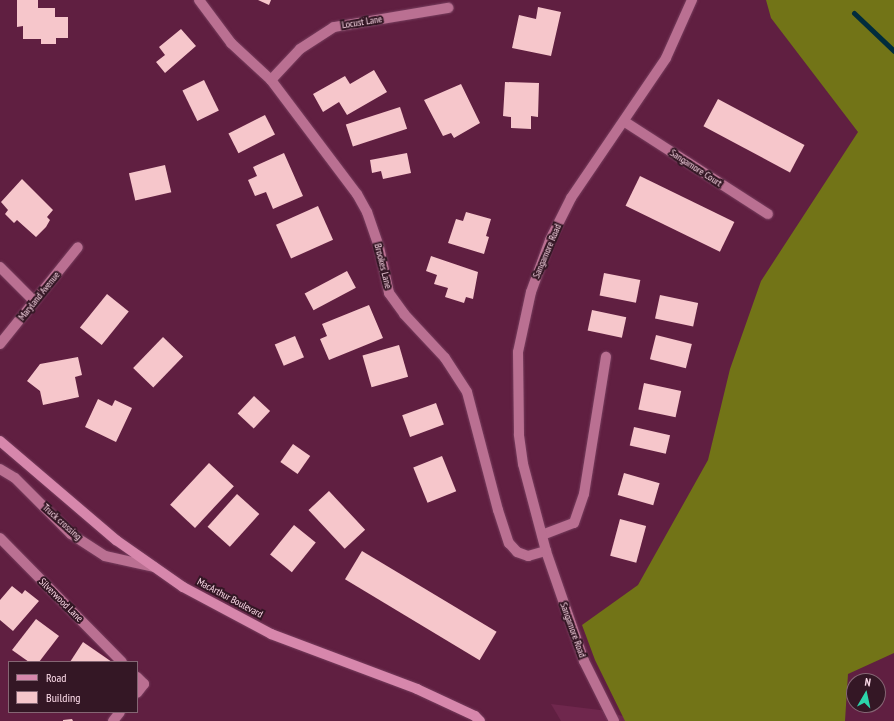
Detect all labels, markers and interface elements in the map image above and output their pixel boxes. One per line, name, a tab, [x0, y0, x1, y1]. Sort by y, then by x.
street label: Locust Lane	[341, 13, 383, 31]
street label: Sangamore Court	[668, 147, 724, 189]
street label: Sangamore Road	[530, 222, 564, 280]
street label: Brookes Lane	[372, 242, 394, 290]
street label: Maryland Avenue	[16, 269, 62, 323]
street label: Truck crossing	[40, 501, 84, 543]
street label: Silverwood Lane	[37, 576, 85, 624]
street label: MacArthur Boulevard	[195, 576, 265, 620]
street label: Sangamore Road	[557, 601, 589, 659]
legend	[8, 661, 138, 713]
text: Road	[46, 670, 66, 685]
north arrow	[846, 673, 886, 713]
text: N	[864, 675, 872, 690]
text: Building	[46, 690, 81, 705]

